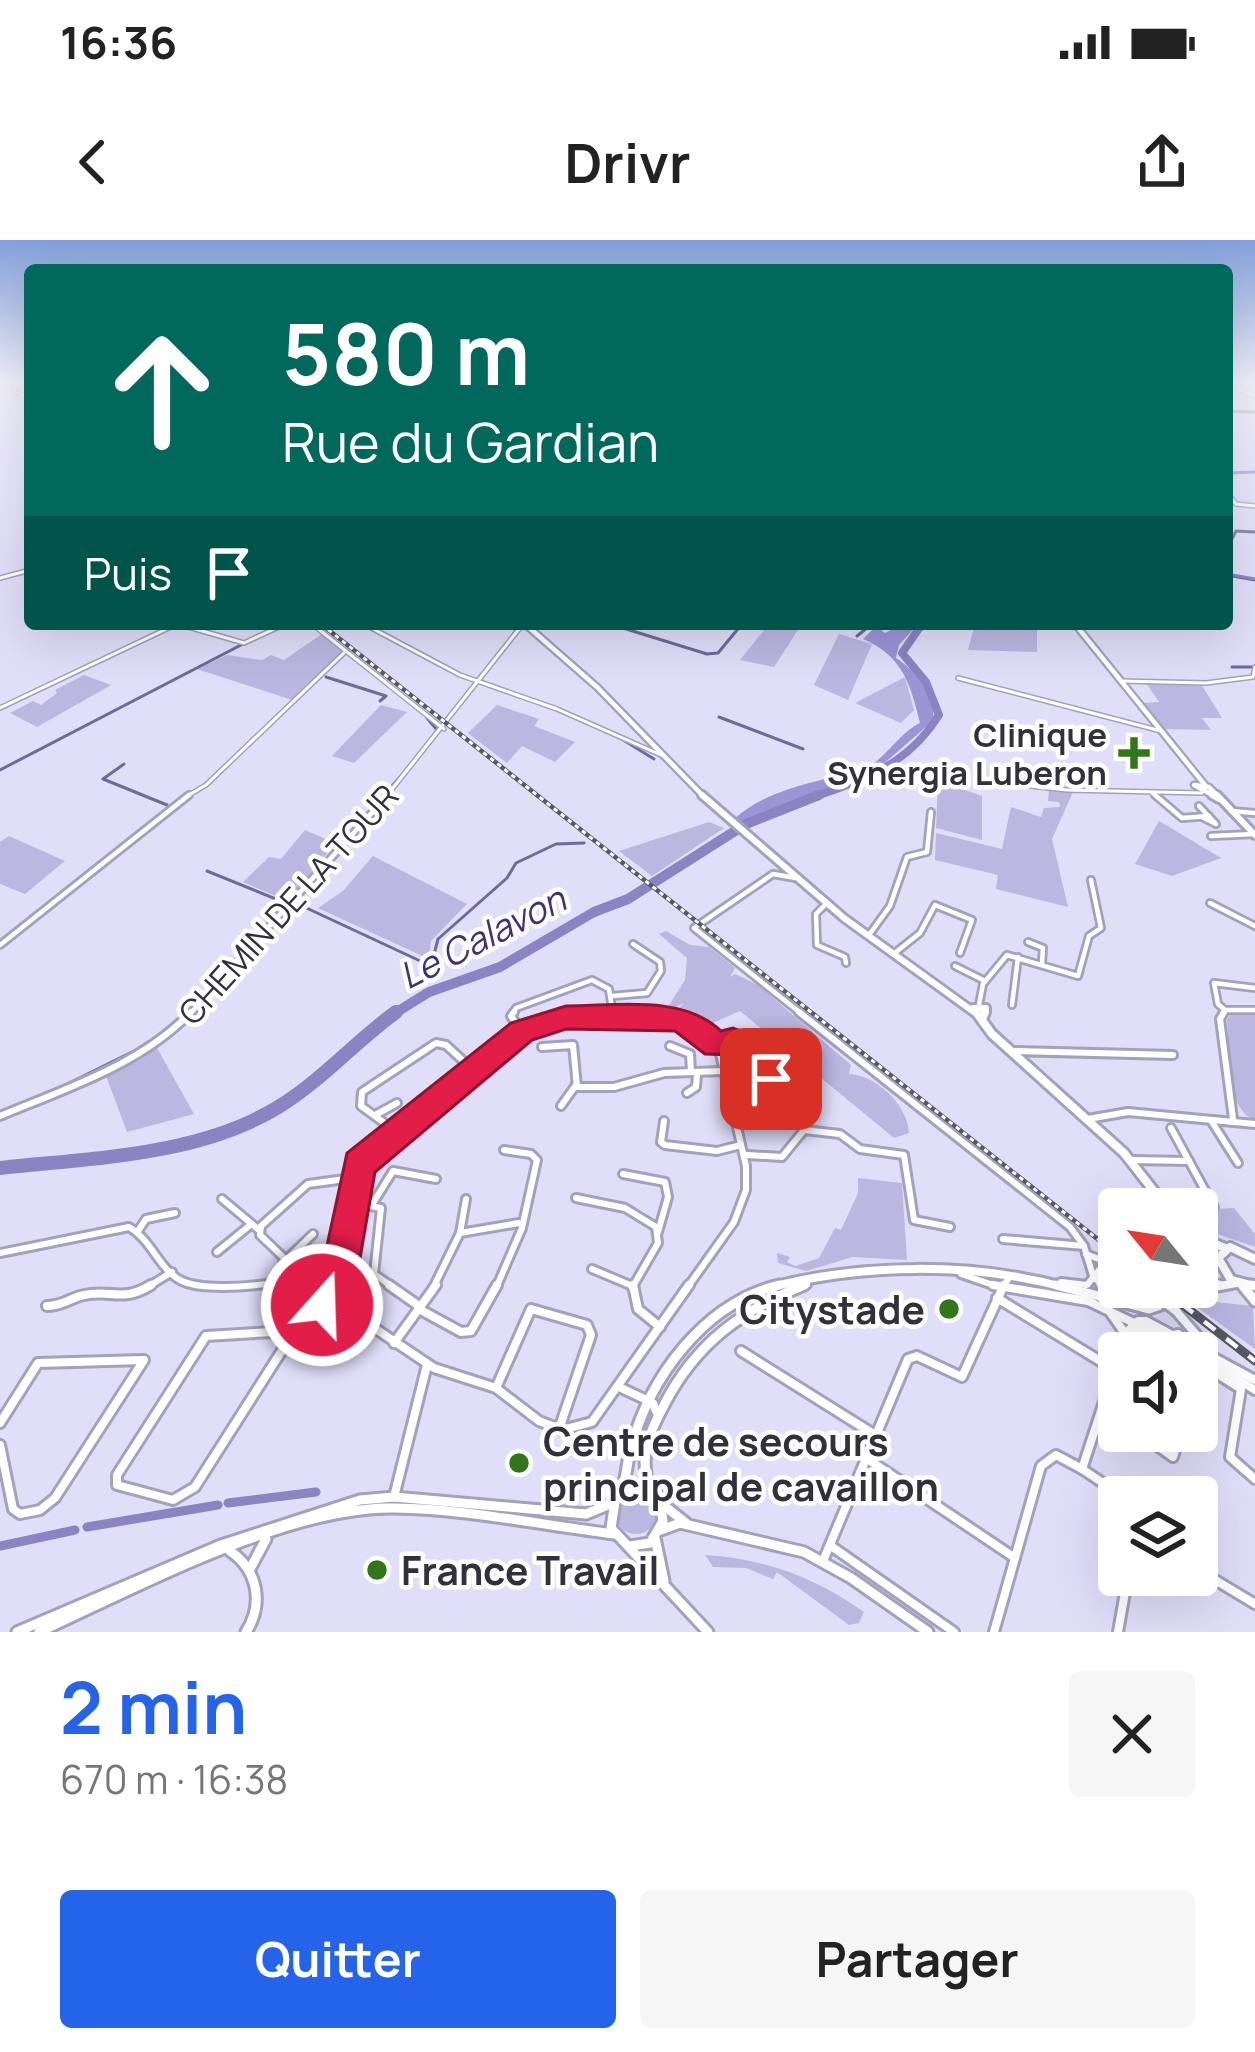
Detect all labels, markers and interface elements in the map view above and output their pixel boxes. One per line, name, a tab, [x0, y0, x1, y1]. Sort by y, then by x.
text: 16:36	[60, 11, 177, 73]
text: Drivr	[565, 125, 690, 199]
icon: back	[60, 129, 126, 195]
icon: share	[1129, 129, 1195, 195]
text: 580 m	[282, 295, 530, 410]
icon: ahead	[84, 312, 240, 468]
text: Rue du Gardian	[282, 404, 659, 478]
icon: arrive	[196, 540, 262, 606]
text: Puis	[84, 542, 172, 604]
place label: Clinique Synergia Luberon	[827, 712, 1107, 795]
marker: Clinique Synergia Luberon	[1118, 737, 1150, 769]
street label: CHEMIN DE LA TOUR	[168, 774, 408, 1034]
water label: Le Calavon	[391, 874, 575, 1000]
pin	[720, 1028, 822, 1130]
icon: arrive	[738, 1046, 804, 1112]
north arrow	[1098, 1188, 1218, 1308]
map controls	[1098, 1188, 1218, 1596]
position arrow	[259, 1242, 385, 1368]
place label: Citystade	[739, 1282, 925, 1336]
marker: Citystade	[936, 1296, 962, 1322]
button: sound	[1098, 1332, 1218, 1452]
place label: Centre de secours principal de cavaillon	[543, 1414, 939, 1513]
marker: Centre de secours principal de cavaillon	[506, 1450, 532, 1476]
button: layers	[1098, 1476, 1218, 1596]
place label: France Travail	[401, 1543, 659, 1597]
marker: France Travail	[364, 1557, 390, 1583]
text: 2 min	[60, 1657, 247, 1756]
button: close	[1069, 1671, 1195, 1797]
text: 670 m · 16:38	[60, 1752, 288, 1806]
button: Quitter	[60, 1890, 616, 2028]
button: Partager	[640, 1890, 1195, 2028]

